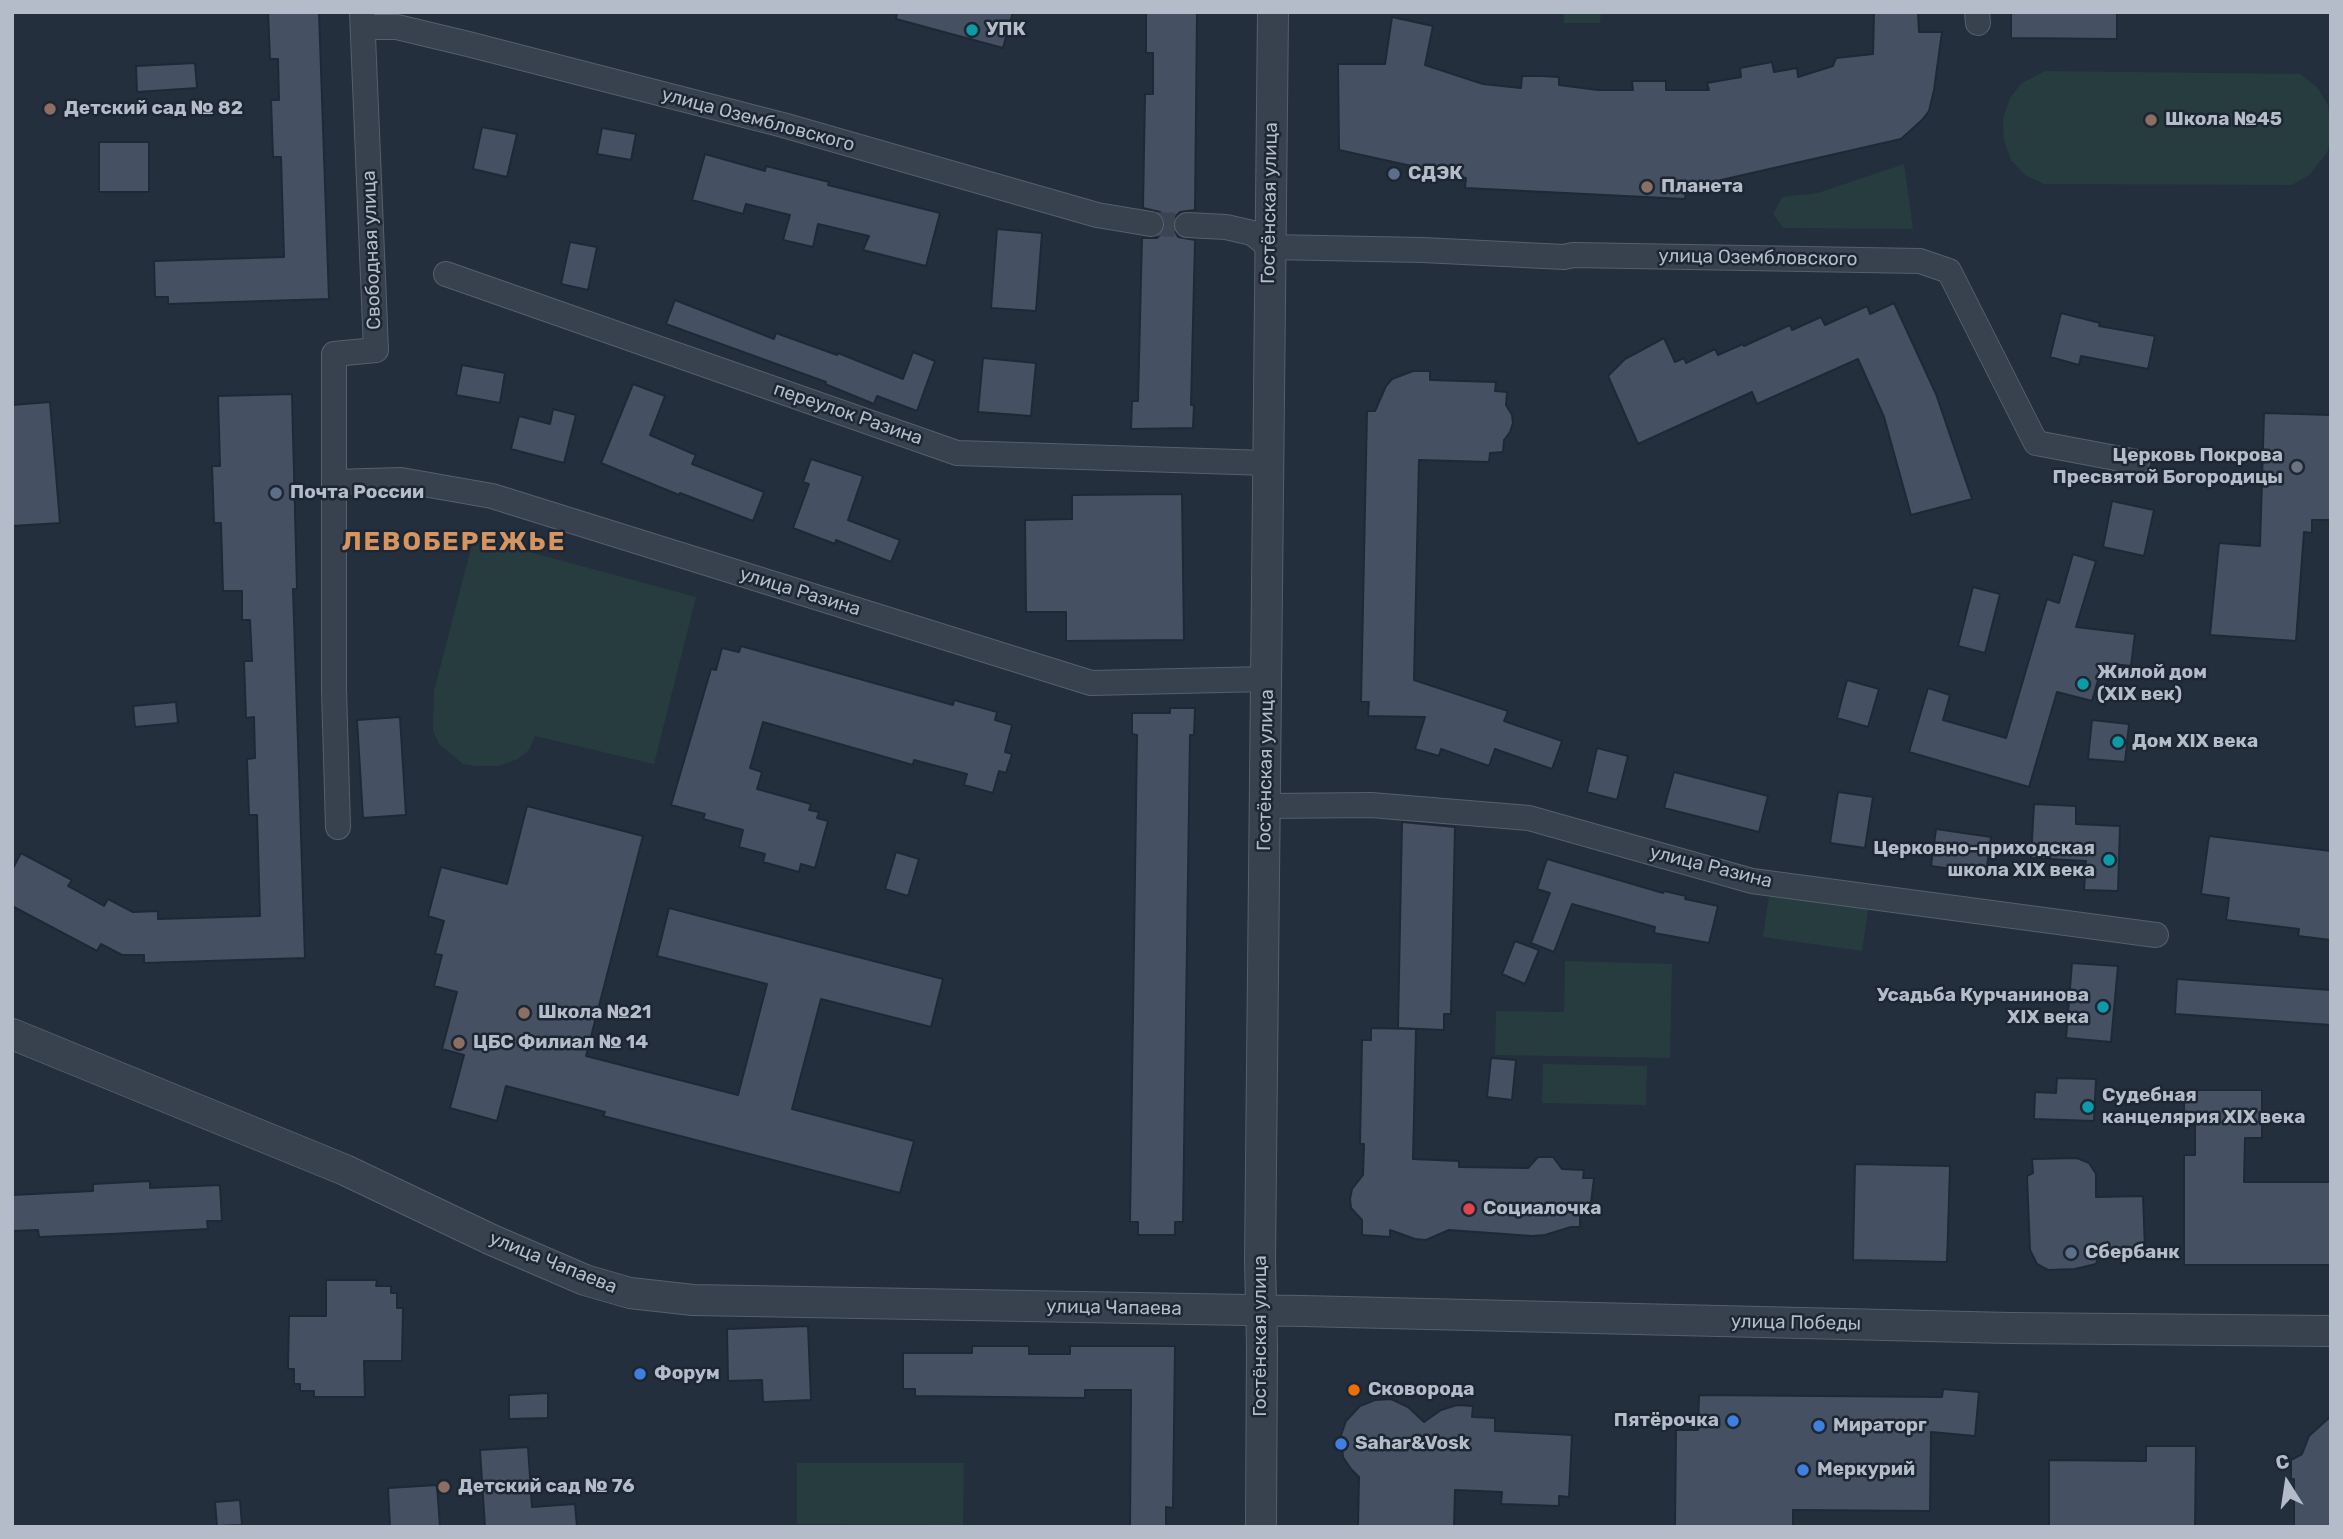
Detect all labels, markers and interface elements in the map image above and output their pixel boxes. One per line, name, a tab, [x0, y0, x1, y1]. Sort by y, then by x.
place label: УПК	[986, 19, 1026, 41]
marker: УПК	[964, 22, 980, 38]
street label: улица Озембловского	[659, 83, 857, 157]
place label: Детский сад № 82	[64, 98, 243, 120]
marker: Детский сад № 82	[42, 101, 58, 117]
place label: Школа №45	[2165, 109, 2282, 131]
marker: Школа №45	[2143, 112, 2159, 128]
street label: Гостёнская улица	[1257, 122, 1283, 284]
place label: СДЭК	[1408, 163, 1463, 185]
marker: СДЭК	[1386, 166, 1402, 182]
street label: Свободная улица	[358, 170, 386, 330]
place label: Планета	[1661, 176, 1743, 198]
marker: Планета	[1639, 179, 1655, 195]
street label: улица Озембловского	[1658, 245, 1858, 271]
street label: переулок Разина	[770, 378, 926, 450]
place label: Церковь Покрова Пресвятой Богородицы	[2053, 445, 2283, 489]
marker: Церковь Покрова Пресвятой Богородицы	[2289, 459, 2305, 475]
place label: Почта России	[290, 482, 424, 504]
marker: Почта России	[268, 485, 284, 501]
district label: ЛЕВОБЕРЕЖЬЕ	[343, 526, 565, 558]
street label: улица Разина	[737, 563, 863, 621]
place label: Жилой дом (XIX век)	[2097, 662, 2207, 706]
marker: Жилой дом (XIX век)	[2075, 676, 2091, 692]
street label: Гостёнская улица	[1253, 689, 1279, 851]
place label: Дом XIX века	[2132, 731, 2258, 753]
marker: Дом XIX века	[2110, 734, 2126, 750]
place label: Церковно-приходская школа XIX века	[1873, 838, 2095, 882]
street label: улица Разина	[1647, 841, 1775, 893]
marker: Церковно-приходская школа XIX века	[2101, 852, 2117, 868]
place label: Усадьба Курчанинова XIX века	[1877, 985, 2089, 1029]
marker: Усадьба Курчанинова XIX века	[2095, 999, 2111, 1015]
place label: Школа №21	[538, 1002, 651, 1024]
marker: Школа №21	[516, 1005, 532, 1021]
place label: ЦБС Филиал № 14	[473, 1032, 648, 1054]
marker: ЦБС Филиал № 14	[451, 1035, 467, 1051]
place label: Судебная канцелярия XIX века	[2102, 1085, 2305, 1129]
marker: Судебная канцелярия XIX века	[2080, 1099, 2096, 1115]
place label: Социалочка	[1483, 1198, 1601, 1220]
marker: Социалочка	[1461, 1201, 1477, 1217]
street label: улица Чапаева	[486, 1227, 620, 1299]
place label: Сбербанк	[2085, 1242, 2180, 1264]
marker: Сбербанк	[2063, 1245, 2079, 1261]
street label: Гостёнская улица	[1250, 1255, 1272, 1417]
street label: улица Чапаева	[1046, 1295, 1182, 1321]
street label: улица Победы	[1731, 1310, 1861, 1336]
place label: Форум	[654, 1363, 720, 1385]
marker: Форум	[632, 1366, 648, 1382]
place label: Сковорода	[1368, 1379, 1474, 1401]
marker: Сковорода	[1346, 1382, 1362, 1398]
place label: Пятёрочка	[1614, 1410, 1719, 1432]
marker: Пятёрочка	[1725, 1413, 1741, 1429]
place label: Мираторг	[1833, 1415, 1927, 1437]
marker: Мираторг	[1811, 1418, 1827, 1434]
place label: Sahar&Vosk	[1355, 1433, 1470, 1455]
marker: Sahar&Vosk	[1333, 1436, 1349, 1452]
north arrow	[2252, 1448, 2322, 1518]
text: С	[2274, 1449, 2291, 1475]
place label: Меркурий	[1817, 1459, 1915, 1481]
marker: Меркурий	[1795, 1462, 1811, 1478]
place label: Детский сад № 76	[458, 1476, 635, 1498]
marker: Детский сад № 76	[436, 1479, 452, 1495]

